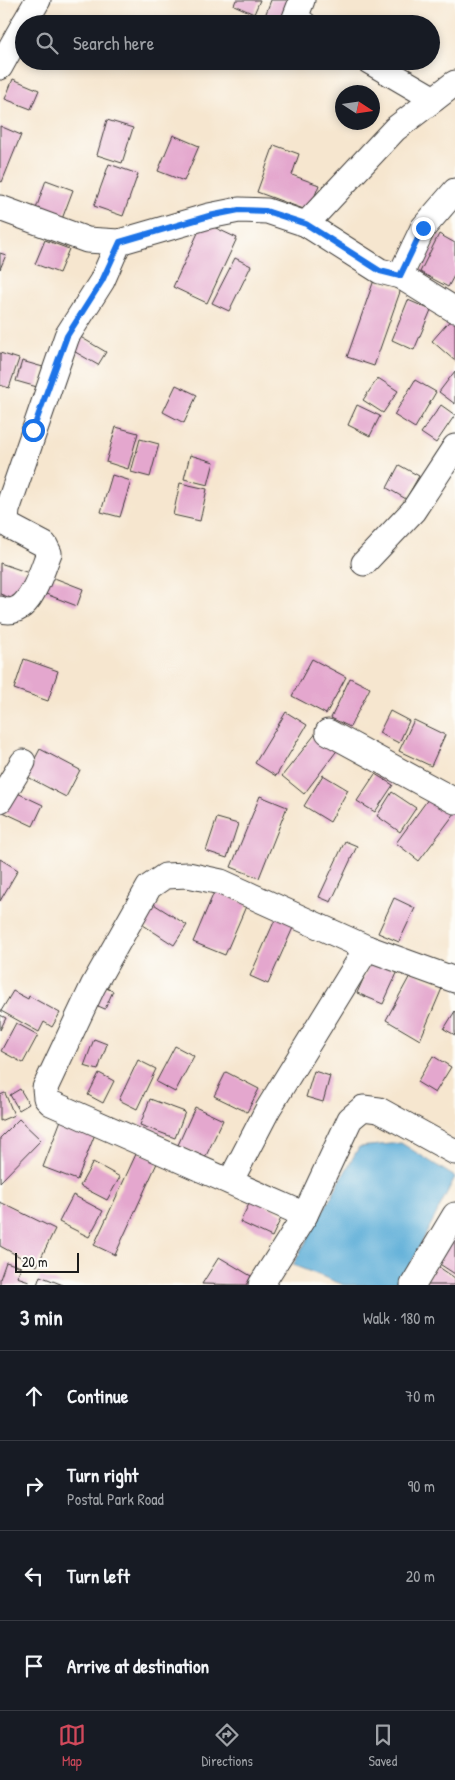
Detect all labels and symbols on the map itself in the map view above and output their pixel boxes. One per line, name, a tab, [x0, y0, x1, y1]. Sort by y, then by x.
north arrow	[335, 85, 380, 130]
route end	[412, 217, 435, 240]
route start	[22, 419, 45, 442]
scale bar	[15, 1250, 79, 1273]

